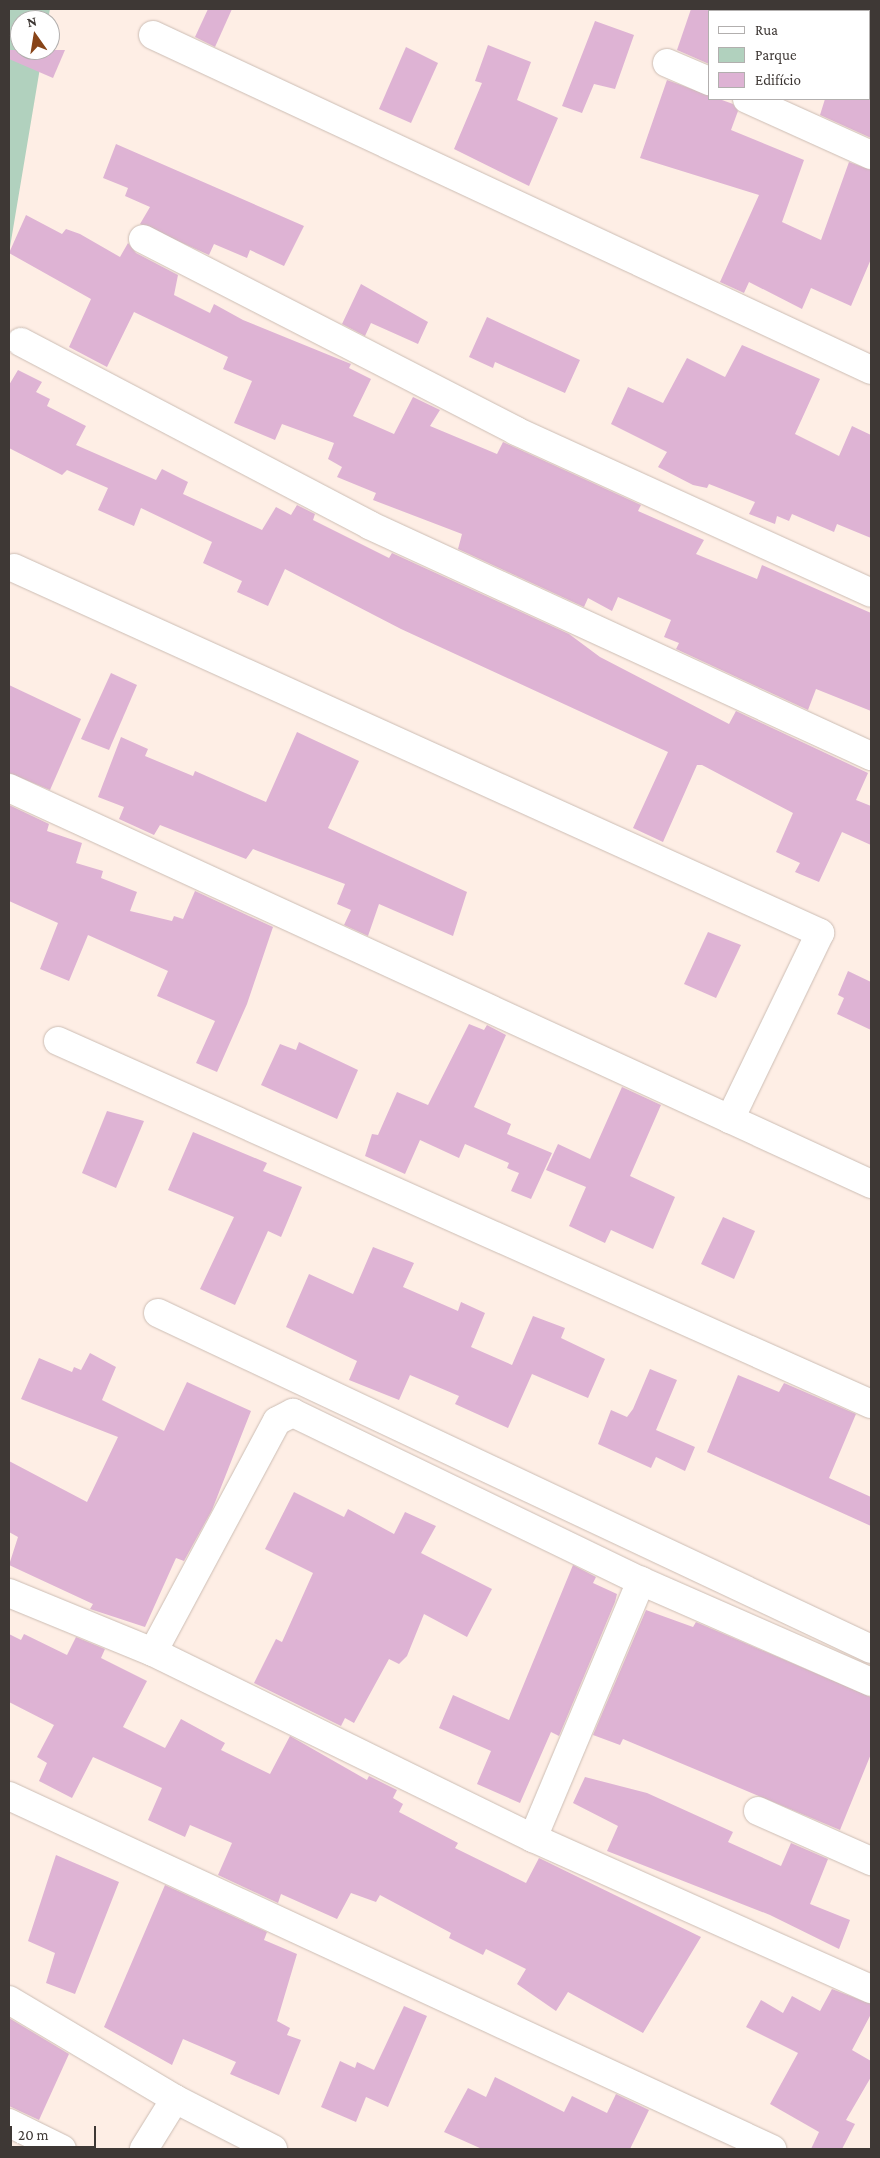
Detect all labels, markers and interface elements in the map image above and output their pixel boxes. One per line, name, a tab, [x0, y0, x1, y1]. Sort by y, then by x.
north arrow	[10, 10, 60, 60]
legend	[708, 10, 870, 100]
text: N	[25, 12, 38, 30]
text: Rua	[755, 22, 778, 38]
text: Parque	[755, 47, 796, 63]
text: Edifício	[755, 72, 801, 88]
scale bar	[12, 2116, 99, 2148]
text: 20 m	[18, 2127, 49, 2143]

